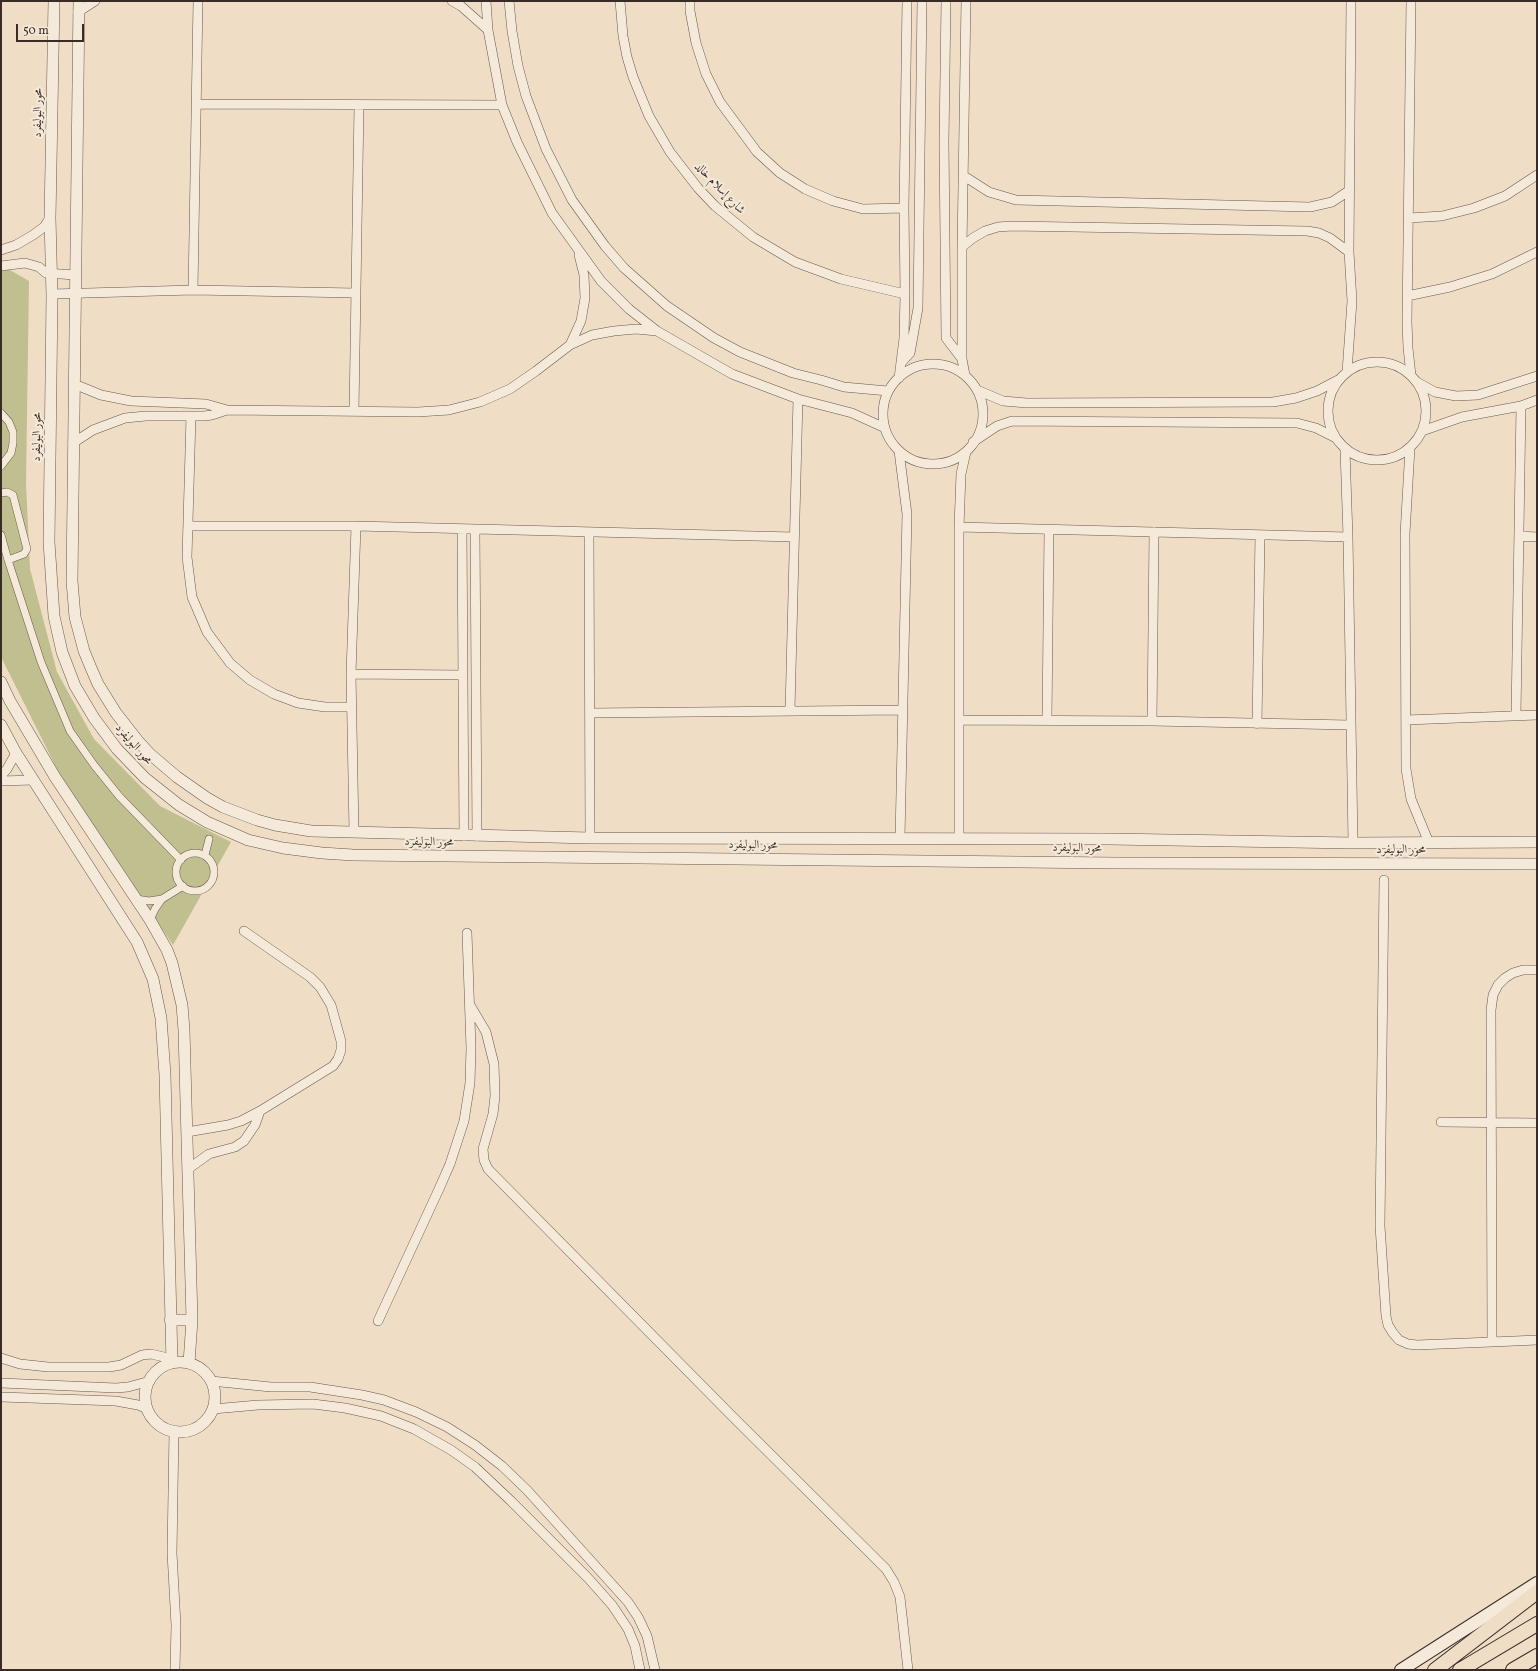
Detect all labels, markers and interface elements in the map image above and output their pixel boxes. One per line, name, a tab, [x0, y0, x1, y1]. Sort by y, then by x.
scale bar	[18, 16, 86, 42]
text: 50 m	[23, 23, 49, 39]
street label: محور البوليفرد	[31, 88, 47, 138]
street label: شارع إسلام خالد	[691, 160, 747, 218]
street label: محور البوليفرد	[30, 412, 46, 462]
street label: محور البوليفرد	[111, 722, 155, 768]
street label: محور البوليفرد	[404, 835, 454, 851]
street label: محور البوليفرد	[728, 838, 778, 854]
street label: محور البوليفرد	[1052, 841, 1102, 857]
street label: محور البوليفرد	[1376, 844, 1426, 858]

